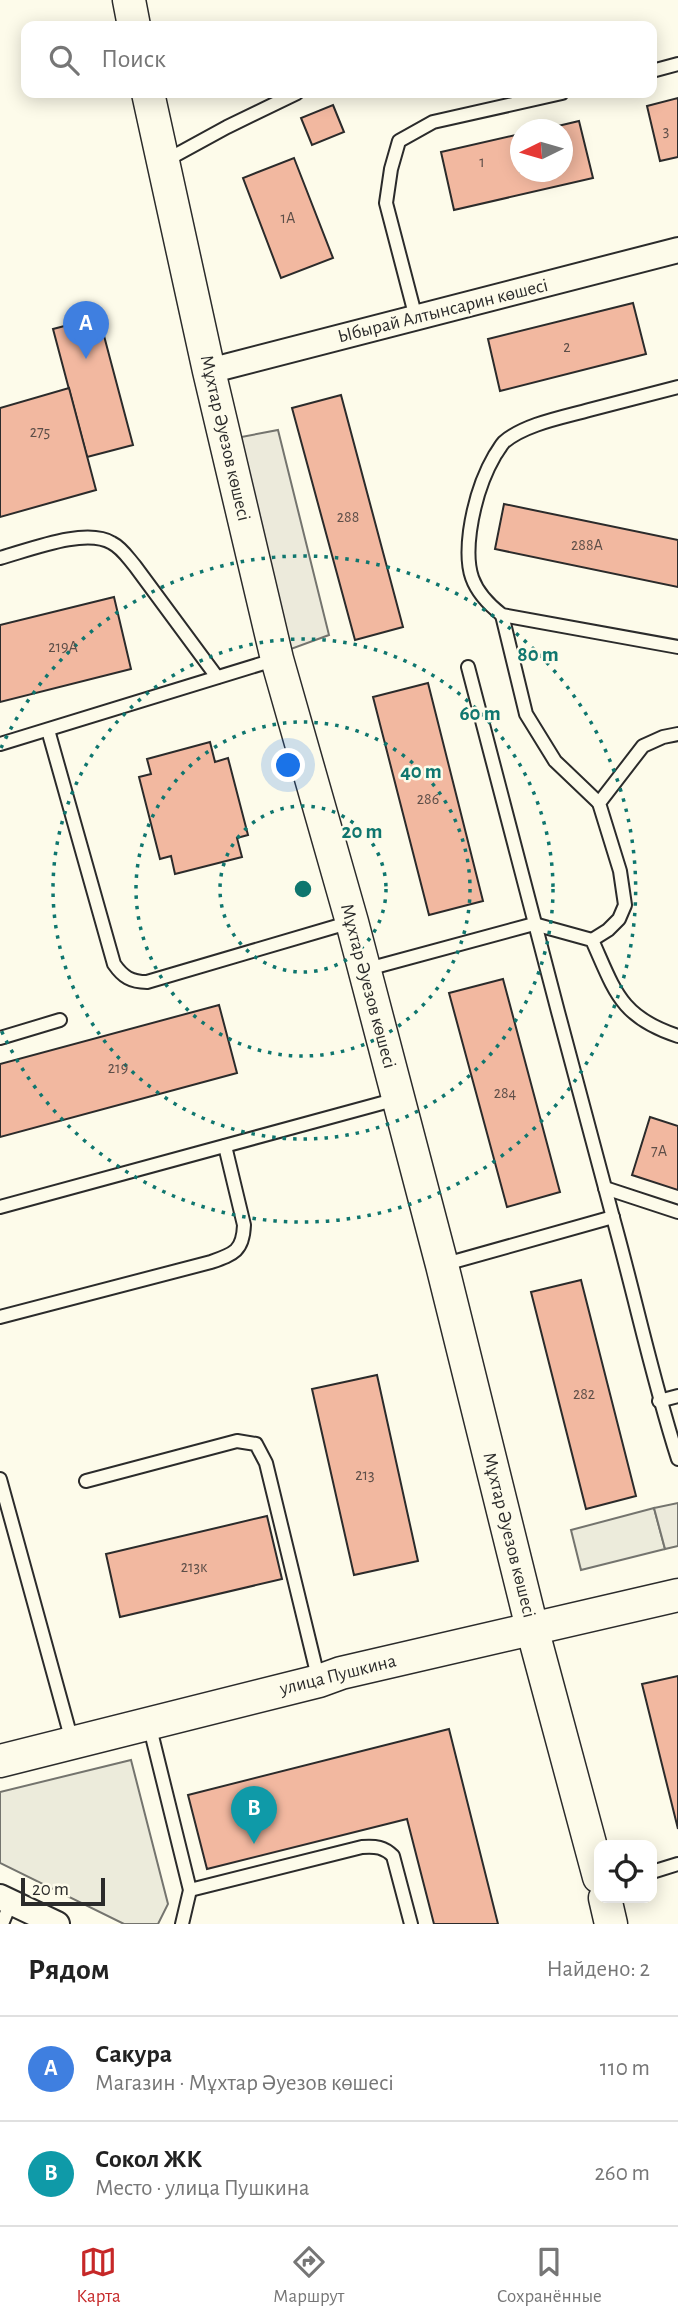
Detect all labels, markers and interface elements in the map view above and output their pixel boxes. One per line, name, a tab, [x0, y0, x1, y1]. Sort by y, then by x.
search box	[21, 21, 657, 98]
icon: search	[45, 41, 83, 79]
text: Поиск	[101, 46, 166, 72]
north arrow	[510, 119, 573, 182]
house number: 3	[663, 123, 669, 139]
house number: 1	[479, 154, 485, 170]
house number: 1А	[281, 210, 296, 226]
street label: Ыбырай Алтынсарин көшесі	[336, 276, 550, 346]
pin: A	[63, 301, 109, 359]
house number: 2	[563, 339, 571, 355]
street label: Мұхтар Әуезов көшесі	[197, 353, 253, 523]
house number: 275	[30, 424, 50, 440]
house number: 288	[337, 509, 359, 525]
house number: 288А	[571, 537, 604, 553]
house number: 219А	[48, 639, 78, 655]
text: 80 m	[517, 644, 559, 665]
text: 60 m	[459, 703, 501, 724]
your location	[271, 748, 305, 782]
text: 40 m	[400, 761, 442, 782]
house number: 286	[417, 791, 439, 807]
text: 20 m	[342, 821, 382, 842]
centre of rings	[291, 877, 315, 901]
street label: Мұхтар Әуезов көшесі	[337, 902, 399, 1070]
house number: 219	[108, 1060, 128, 1076]
house number: 284	[494, 1085, 517, 1101]
house number: 7А	[651, 1143, 668, 1159]
house number: 282	[573, 1386, 595, 1402]
street label: Мұхтар Әуезов көшесі	[479, 1450, 539, 1620]
house number: 213	[355, 1467, 375, 1483]
house number: 213к	[181, 1559, 208, 1575]
street label: улица Пушкина	[277, 1651, 398, 1699]
pin: B	[231, 1786, 277, 1844]
map controls	[594, 1840, 657, 1903]
button: locate	[594, 1840, 657, 1903]
scale bar	[21, 1875, 105, 1907]
text: 20 m	[32, 1880, 69, 1899]
text: Рядом	[28, 1955, 110, 1985]
text: Найдено: 2	[547, 1958, 650, 1981]
text: Сакура	[95, 2041, 172, 2067]
text: A	[44, 2057, 58, 2080]
text: 110 m	[600, 2057, 650, 2080]
text: Магазин · Мұхтар Әуезов көшесі	[95, 2072, 394, 2095]
text: Сокол ЖК	[95, 2146, 202, 2172]
text: B	[44, 2162, 58, 2185]
text: 260 m	[594, 2162, 650, 2185]
text: Место · улица Пушкина	[95, 2177, 310, 2200]
tab: Карта	[76, 2243, 121, 2308]
tab: Маршрут	[273, 2243, 344, 2308]
tab: Сохранённые	[497, 2243, 602, 2308]

